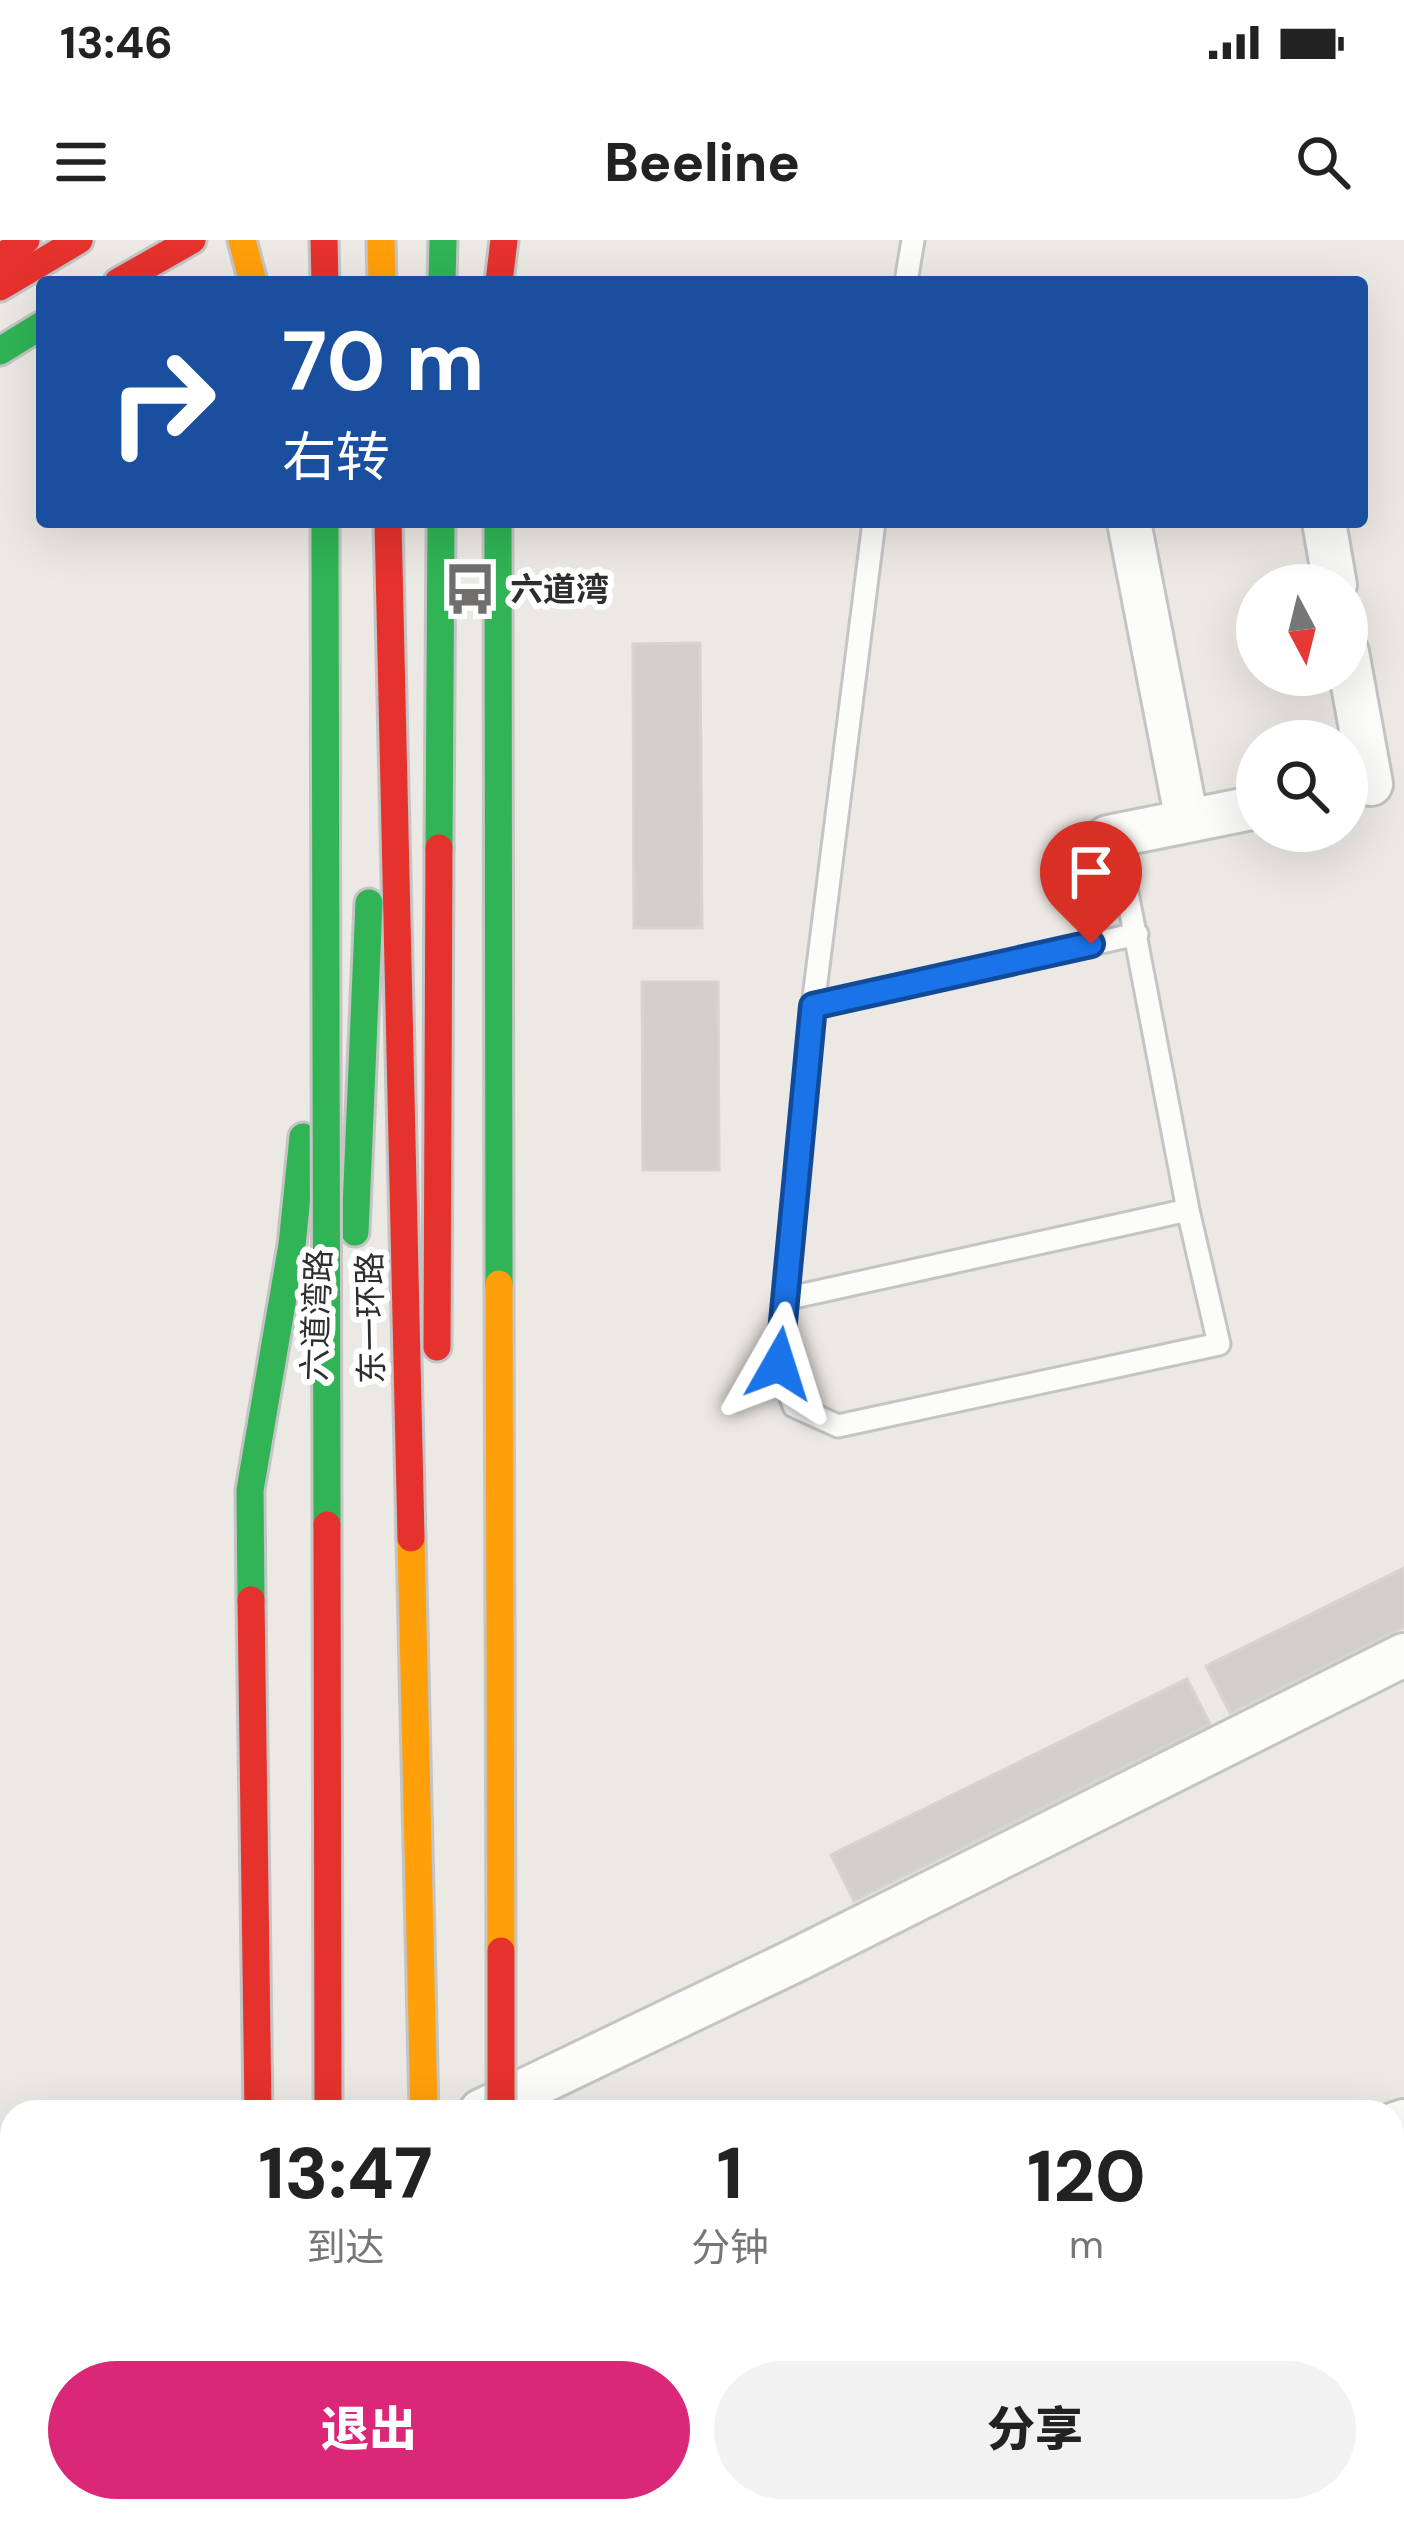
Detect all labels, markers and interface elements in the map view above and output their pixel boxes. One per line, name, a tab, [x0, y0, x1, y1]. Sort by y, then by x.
text: 13:46	[60, 13, 173, 72]
text: Beeline	[604, 127, 800, 198]
icon: menu	[48, 129, 114, 195]
icon: search	[1290, 129, 1356, 195]
text: 70 m	[282, 307, 485, 416]
icon: right	[84, 324, 240, 480]
text: 右转	[282, 422, 390, 493]
bus stop icon: 六道湾	[441, 560, 499, 618]
north arrow	[1236, 564, 1368, 696]
map controls	[1236, 564, 1368, 852]
place label: 六道湾	[510, 568, 609, 611]
button: search	[1236, 720, 1368, 852]
pin	[1040, 821, 1142, 944]
icon: arrive	[1058, 839, 1124, 905]
street label: 六道湾路	[293, 1248, 340, 1382]
street label: 东一环路	[348, 1252, 393, 1384]
position arrow	[716, 1301, 842, 1427]
text: 13:47	[258, 2127, 433, 2220]
text: 1	[717, 2127, 743, 2220]
text: 120	[1027, 2130, 1146, 2223]
text: m	[1069, 2219, 1104, 2270]
text: 到达	[306, 2222, 384, 2273]
text: 分钟	[691, 2222, 769, 2273]
button: 退出	[48, 2361, 690, 2499]
button: 分享	[714, 2361, 1356, 2499]

